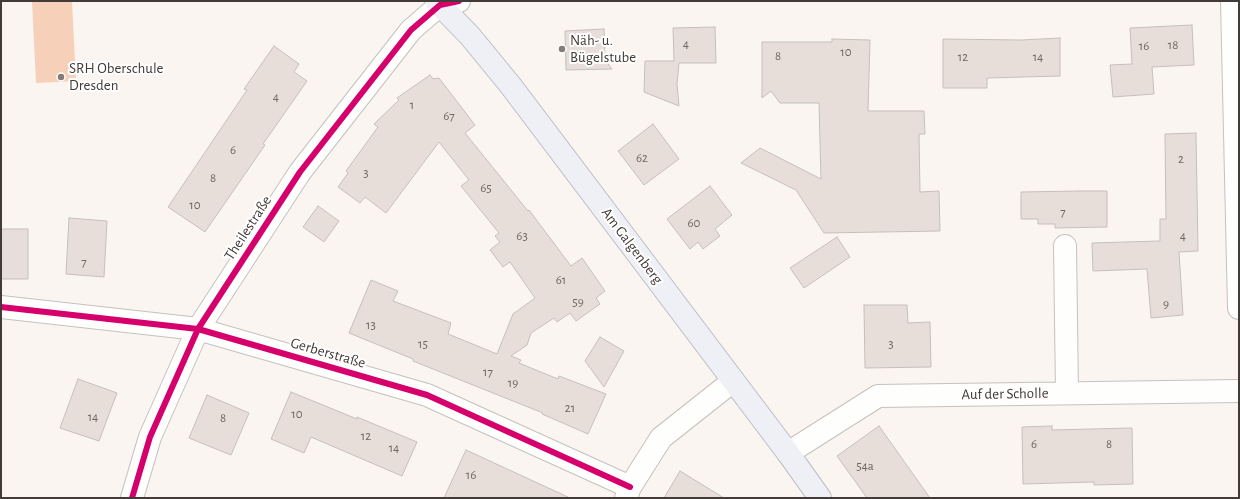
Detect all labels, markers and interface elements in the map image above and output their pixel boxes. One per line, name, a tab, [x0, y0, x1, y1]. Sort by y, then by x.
place label: Näh- u. Bügelstube	[570, 31, 636, 66]
house number: 4	[683, 36, 689, 52]
house number: 18	[1168, 37, 1178, 53]
house number: 16	[1139, 38, 1149, 54]
marker: Näh- u. Bügelstube	[557, 44, 567, 54]
house number: 10	[840, 44, 852, 60]
house number: 8	[775, 48, 781, 64]
house number: 12	[958, 49, 968, 65]
house number: 14	[1033, 49, 1043, 65]
place label: SRH Oberschule Dresden	[69, 59, 164, 94]
marker: SRH Oberschule Dresden	[56, 72, 66, 82]
house number: 4	[273, 89, 279, 105]
house number: 1	[410, 97, 414, 113]
house number: 67	[443, 108, 455, 124]
house number: 6	[230, 142, 236, 158]
house number: 62	[636, 150, 648, 166]
house number: 2	[1178, 151, 1184, 167]
house number: 3	[363, 165, 369, 181]
house number: 8	[210, 170, 216, 186]
house number: 65	[480, 180, 492, 196]
street label: Theilestraße	[220, 192, 276, 264]
house number: 10	[189, 197, 201, 213]
street label: Am Galgenberg	[597, 204, 667, 288]
house number: 7	[1060, 204, 1066, 220]
house number: 60	[688, 215, 700, 231]
house number: 63	[516, 228, 528, 244]
house number: 4	[1180, 228, 1186, 244]
house number: 7	[81, 254, 87, 270]
house number: 61	[556, 272, 566, 288]
house number: 59	[572, 294, 584, 310]
house number: 9	[1163, 296, 1169, 312]
house number: 13	[366, 317, 376, 333]
street label: Gerberstraße	[288, 334, 368, 372]
house number: 15	[418, 336, 428, 352]
house number: 3	[888, 336, 894, 352]
house number: 17	[483, 364, 493, 380]
house number: 19	[508, 375, 518, 391]
street label: Auf der Scholle	[961, 384, 1049, 404]
house number: 21	[565, 400, 575, 416]
house number: 10	[291, 406, 303, 422]
house number: 14	[88, 409, 98, 425]
house number: 8	[220, 410, 226, 426]
house number: 12	[361, 428, 371, 444]
house number: 6	[1031, 436, 1037, 452]
house number: 8	[1106, 436, 1112, 452]
house number: 14	[389, 440, 399, 456]
house number: 54a	[856, 458, 874, 474]
house number: 16	[466, 467, 476, 483]

